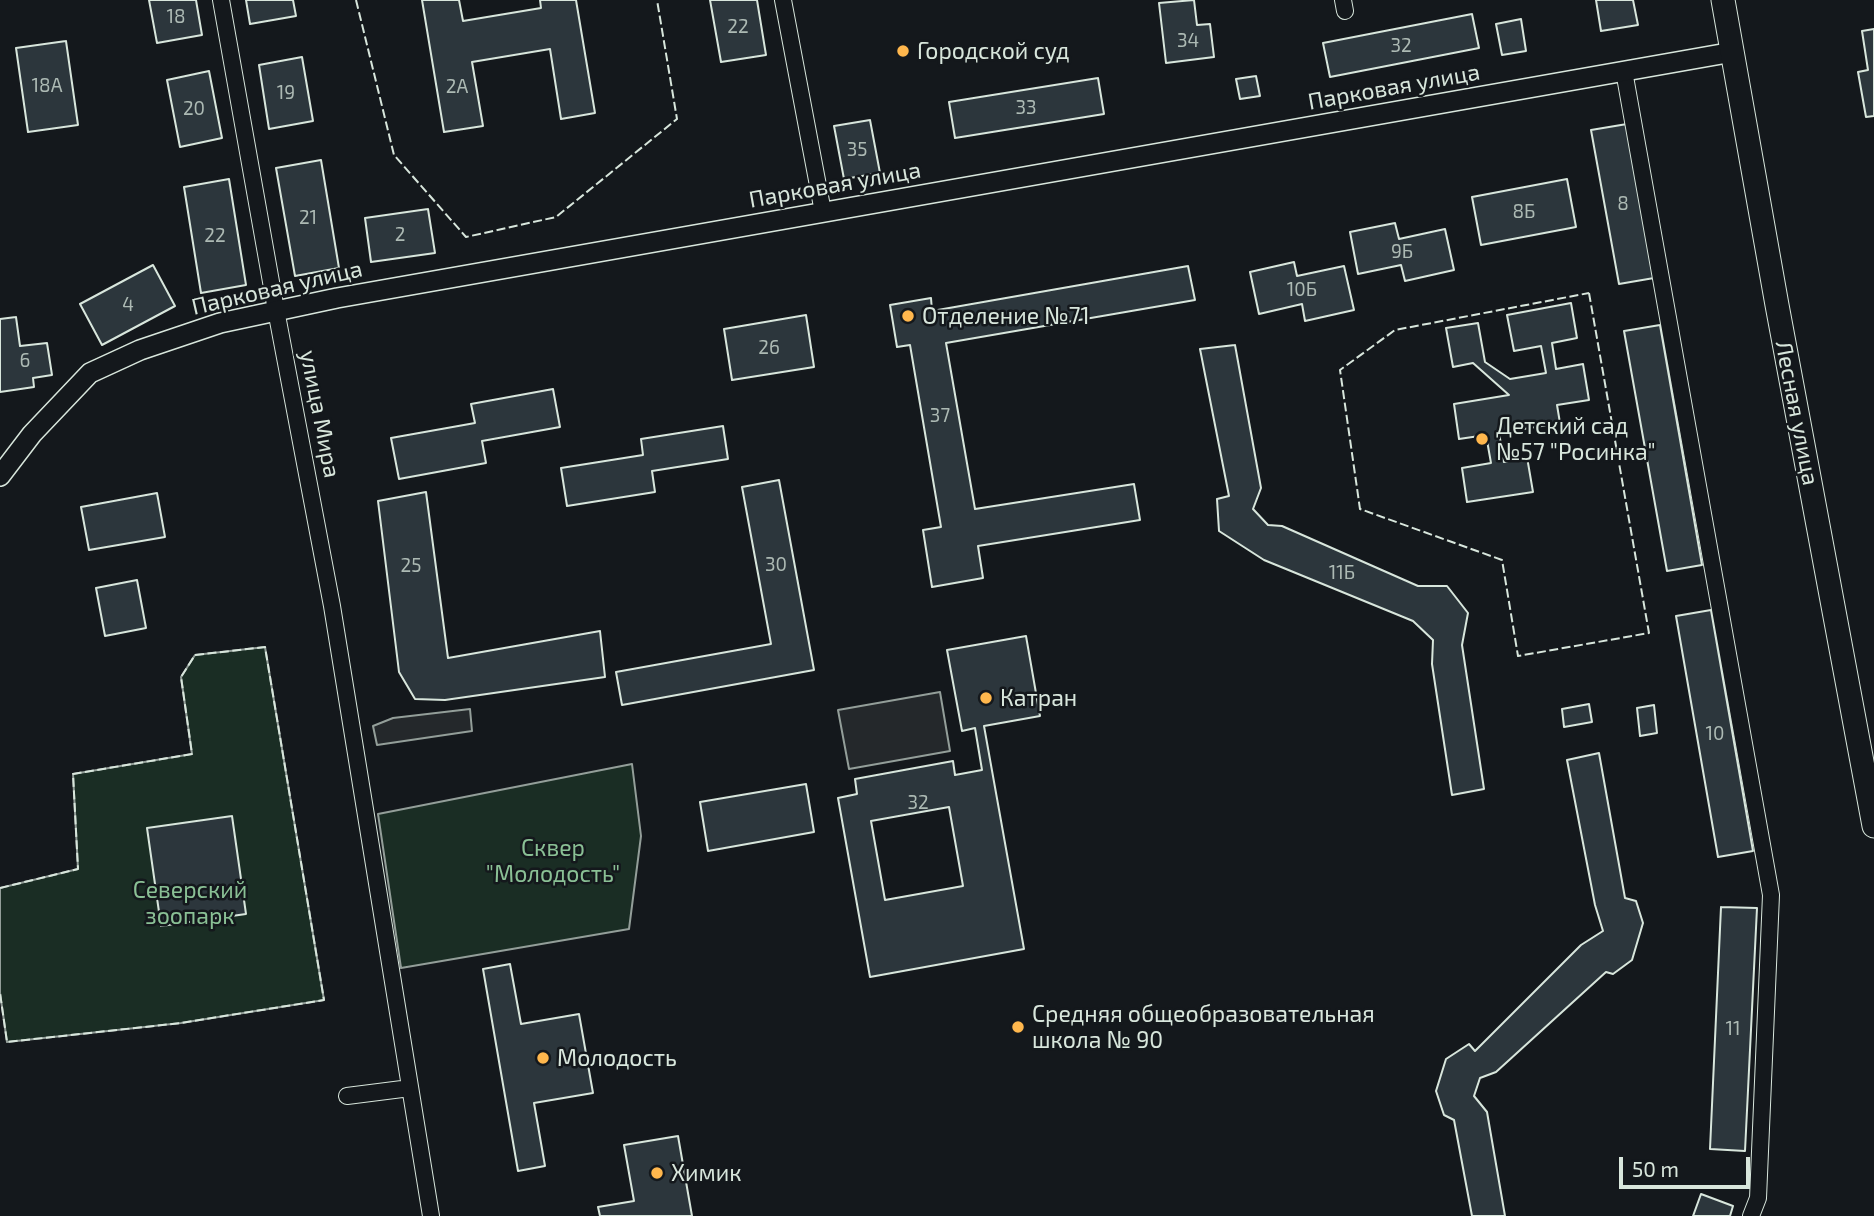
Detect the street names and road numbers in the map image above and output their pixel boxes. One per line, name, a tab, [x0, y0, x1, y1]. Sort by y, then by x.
street label: Парковая улица	[1306, 58, 1482, 116]
street label: Парковая улица	[747, 156, 923, 214]
street label: Парковая улица	[189, 255, 365, 321]
street label: Лесная улица	[1769, 338, 1825, 488]
street label: улица Мира	[294, 348, 346, 480]

